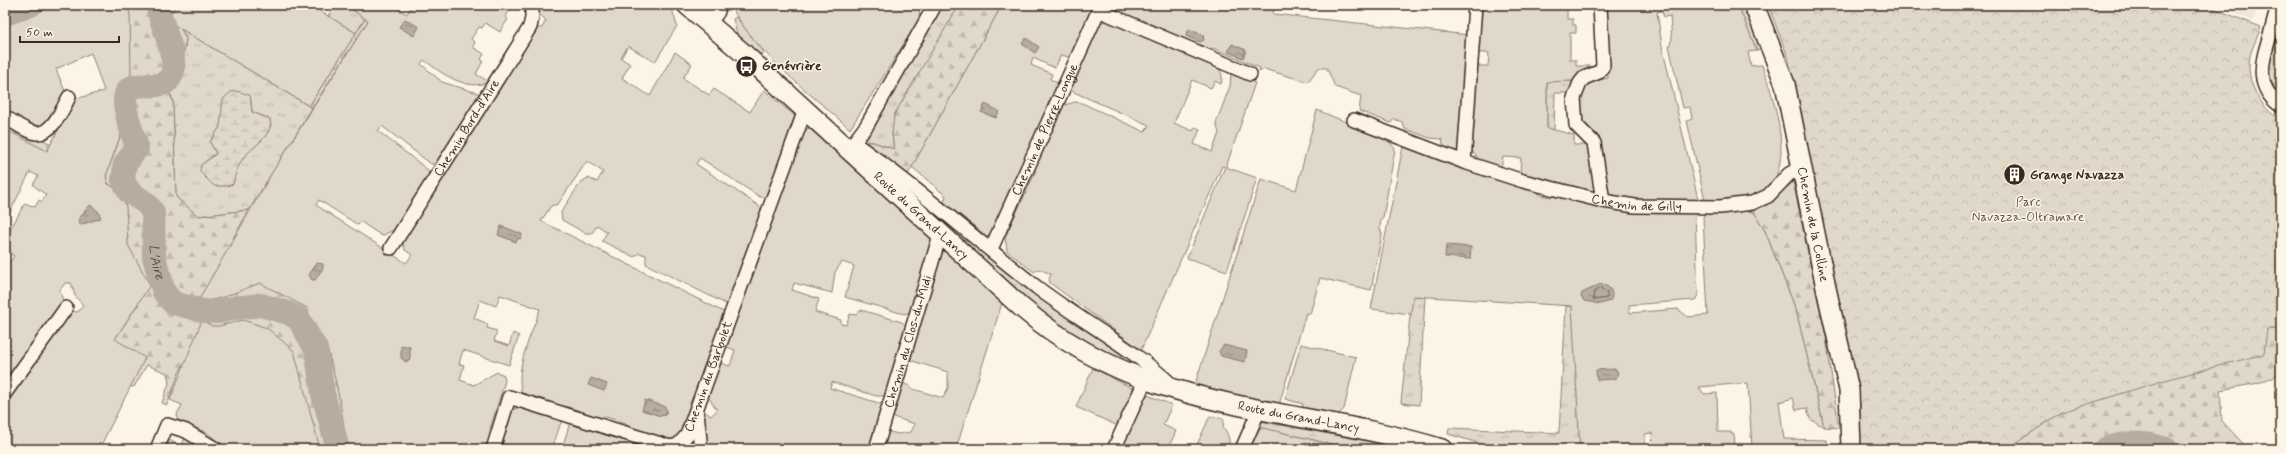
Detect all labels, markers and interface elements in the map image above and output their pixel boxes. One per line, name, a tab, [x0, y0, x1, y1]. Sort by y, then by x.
scale bar	[20, 18, 119, 44]
text: 50 m	[26, 25, 53, 41]
bus stop icon: Genévrière	[734, 53, 760, 79]
place label: Genévrière	[762, 58, 822, 75]
street label: Chemin de Pierre-Longue	[1008, 61, 1082, 198]
street label: Chemin Bord-d'Aire	[430, 76, 504, 180]
building icon: Grange Navazza	[2001, 162, 2027, 188]
street label: Chemin de la Colline	[1793, 165, 1833, 283]
place label: Grange Navazza	[2030, 167, 2124, 185]
street label: Route du Grand-Lancy	[870, 168, 972, 264]
street label: Chemin de Gilly	[1590, 190, 1682, 215]
park label: Parc Navazza-Oltramare	[1972, 194, 2084, 226]
water label: L'Aire	[145, 244, 169, 282]
street label: Chemin du Clos-du-Midi	[880, 273, 936, 410]
street label: Chemin du Barbolet	[680, 318, 736, 434]
street label: Route du Grand-Lancy	[1236, 397, 1361, 437]

